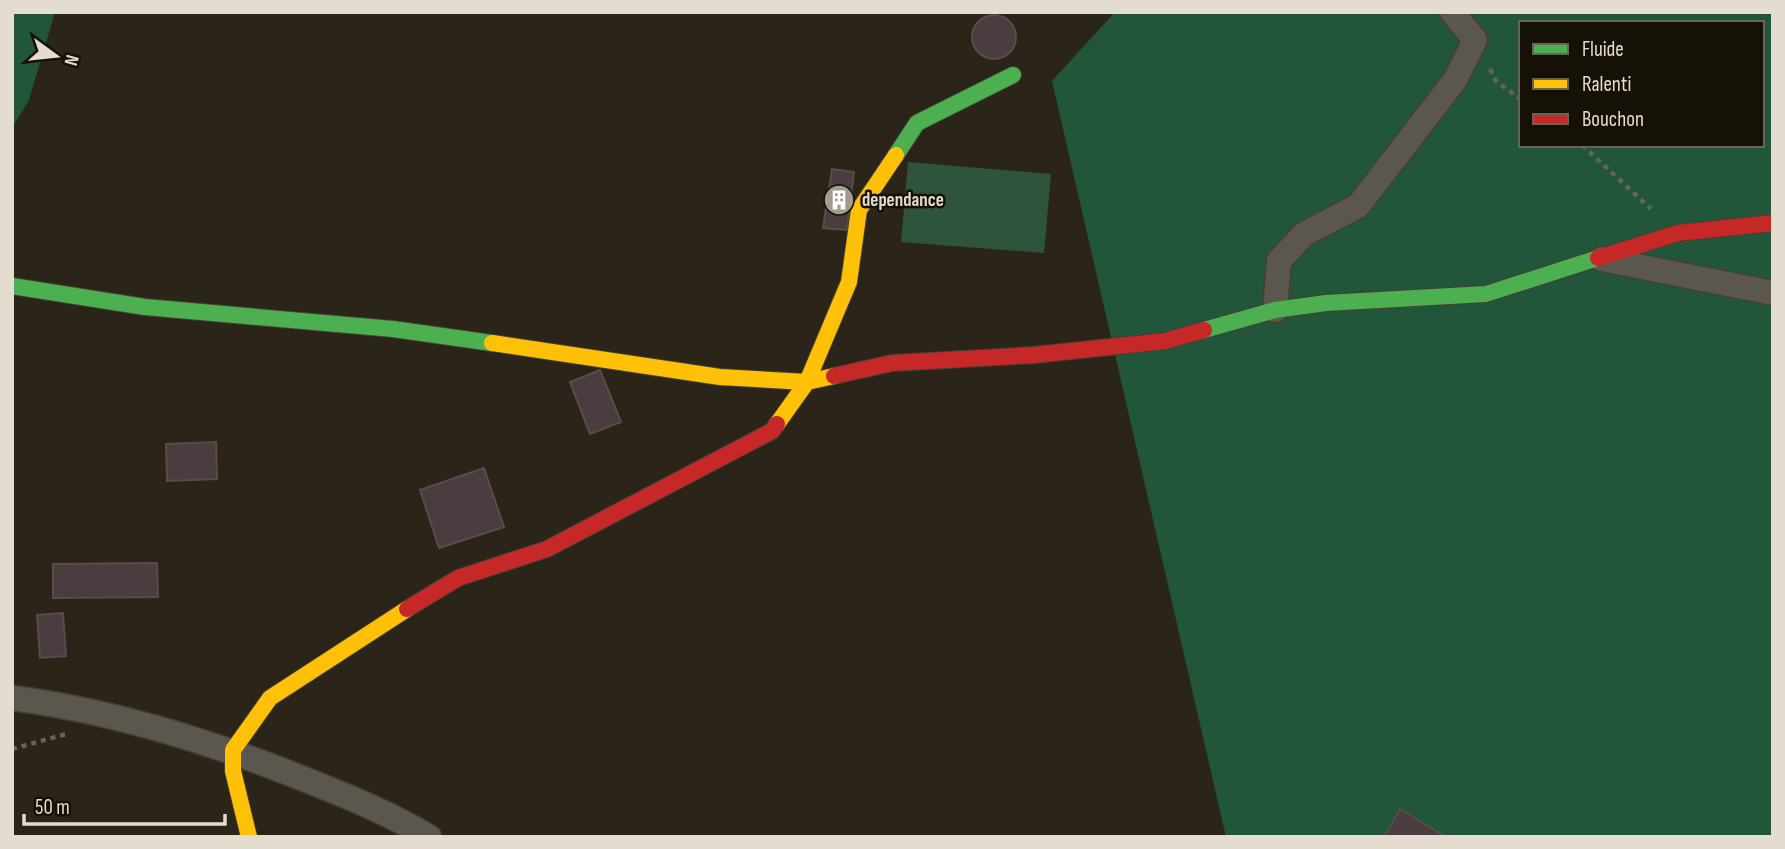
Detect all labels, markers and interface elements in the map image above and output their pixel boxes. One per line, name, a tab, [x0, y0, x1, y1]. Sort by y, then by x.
north arrow	[21, 21, 91, 91]
legend	[1519, 21, 1764, 147]
text: Fluide	[1582, 37, 1624, 62]
text: N	[59, 52, 83, 68]
text: Ralenti	[1582, 72, 1631, 97]
text: Bouchon	[1582, 107, 1644, 132]
building icon: dependance	[822, 183, 856, 217]
place label: dependance	[862, 189, 944, 212]
scale bar	[24, 782, 226, 826]
text: 50 m	[35, 795, 70, 820]

